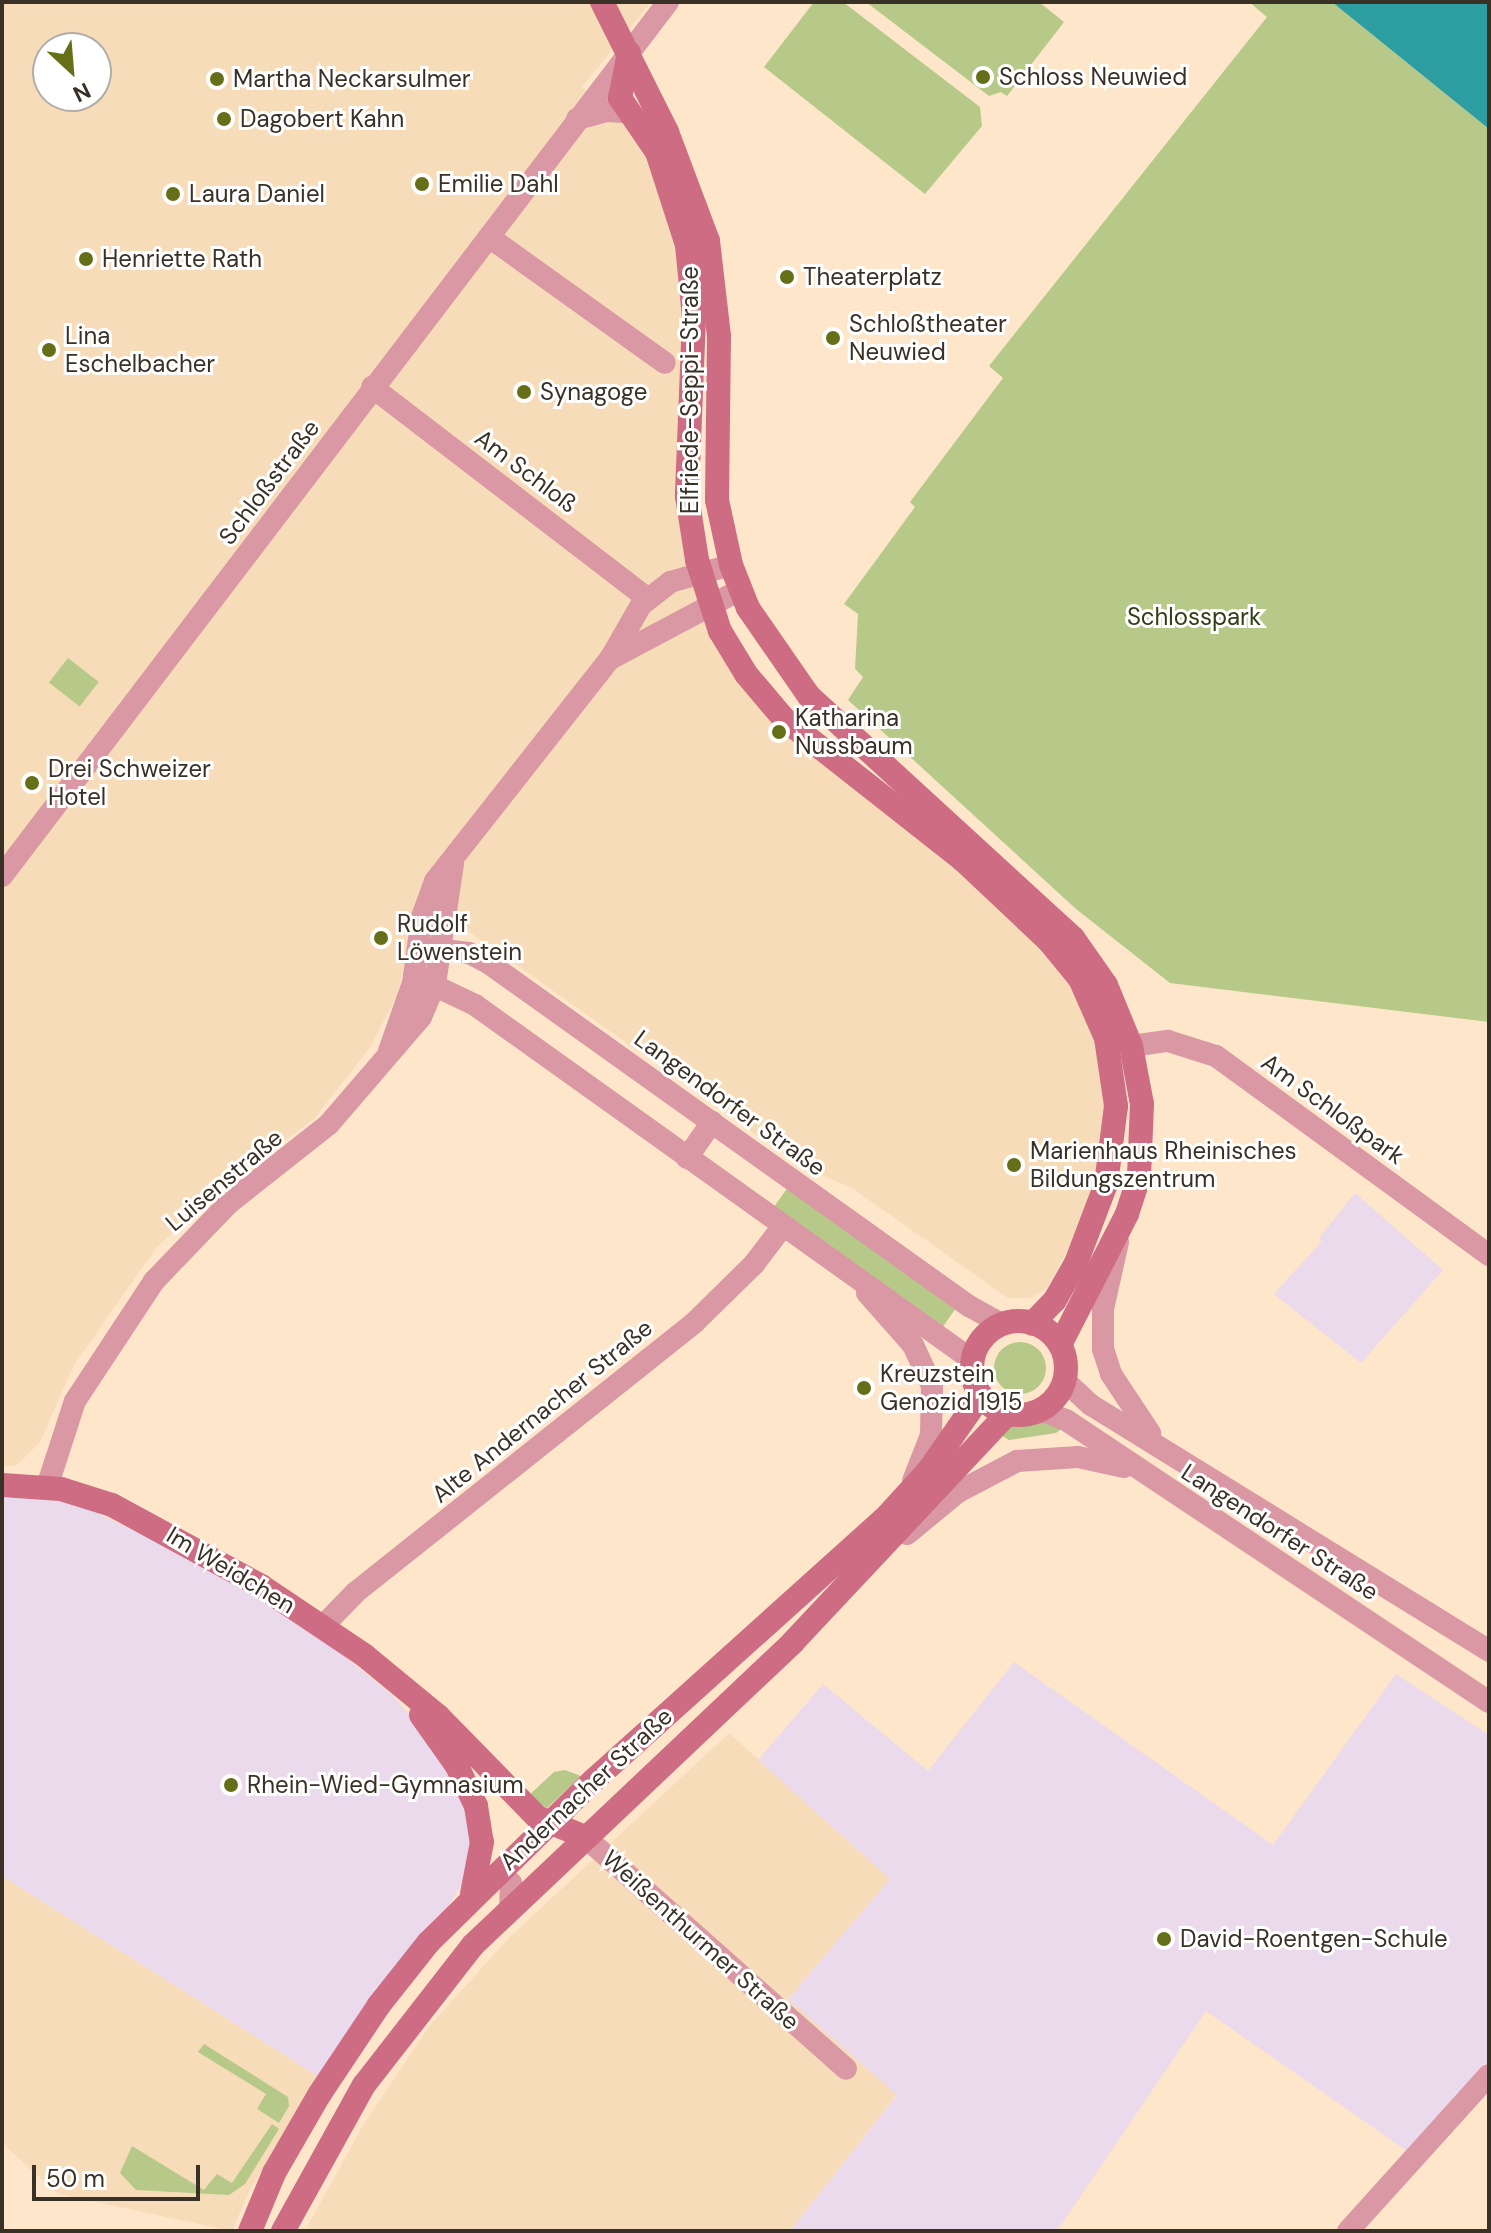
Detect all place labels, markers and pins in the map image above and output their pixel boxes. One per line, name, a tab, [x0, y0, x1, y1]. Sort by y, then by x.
place label: Schloss Neuwied	[999, 63, 1187, 91]
place label: Martha Neckarsulmer	[233, 65, 471, 93]
marker: Schloss Neuwied	[974, 68, 992, 86]
marker: Martha Neckarsulmer	[208, 70, 226, 88]
place label: Dagobert Kahn	[240, 105, 404, 133]
marker: Dagobert Kahn	[215, 110, 233, 128]
place label: Emilie Dahl	[438, 170, 559, 198]
marker: Emilie Dahl	[413, 175, 431, 193]
place label: Laura Daniel	[189, 180, 325, 208]
marker: Laura Daniel	[164, 185, 182, 203]
place label: Henriette Rath	[102, 245, 262, 273]
marker: Henriette Rath	[77, 250, 95, 268]
place label: Theaterplatz	[803, 263, 942, 291]
marker: Theaterplatz	[778, 268, 796, 286]
place label: Schloßtheater Neuwied	[849, 310, 1007, 366]
place label: Lina Eschelbacher	[65, 322, 215, 378]
marker: Schloßtheater Neuwied	[824, 329, 842, 347]
marker: Lina Eschelbacher	[40, 341, 58, 359]
place label: Synagoge	[540, 378, 647, 406]
marker: Synagoge	[515, 383, 533, 401]
place label: Katharina Nussbaum	[795, 704, 913, 760]
marker: Katharina Nussbaum	[770, 723, 788, 741]
place label: Drei Schweizer Hotel	[48, 755, 211, 811]
marker: Drei Schweizer Hotel	[23, 774, 41, 792]
place label: Rudolf Löwenstein	[397, 910, 522, 966]
marker: Rudolf Löwenstein	[372, 929, 390, 947]
place label: Marienhaus Rheinisches Bildungszentrum	[1030, 1137, 1297, 1193]
marker: Marienhaus Rheinisches Bildungszentrum	[1005, 1156, 1023, 1174]
place label: Kreuzstein Genozid 1915	[880, 1360, 1022, 1416]
marker: Kreuzstein Genozid 1915	[855, 1379, 873, 1397]
place label: Rhein-Wied-Gymnasium	[247, 1771, 524, 1799]
marker: Rhein-Wied-Gymnasium	[222, 1776, 240, 1794]
place label: David-Roentgen-Schule	[1180, 1925, 1448, 1953]
marker: David-Roentgen-Schule	[1155, 1930, 1173, 1948]

